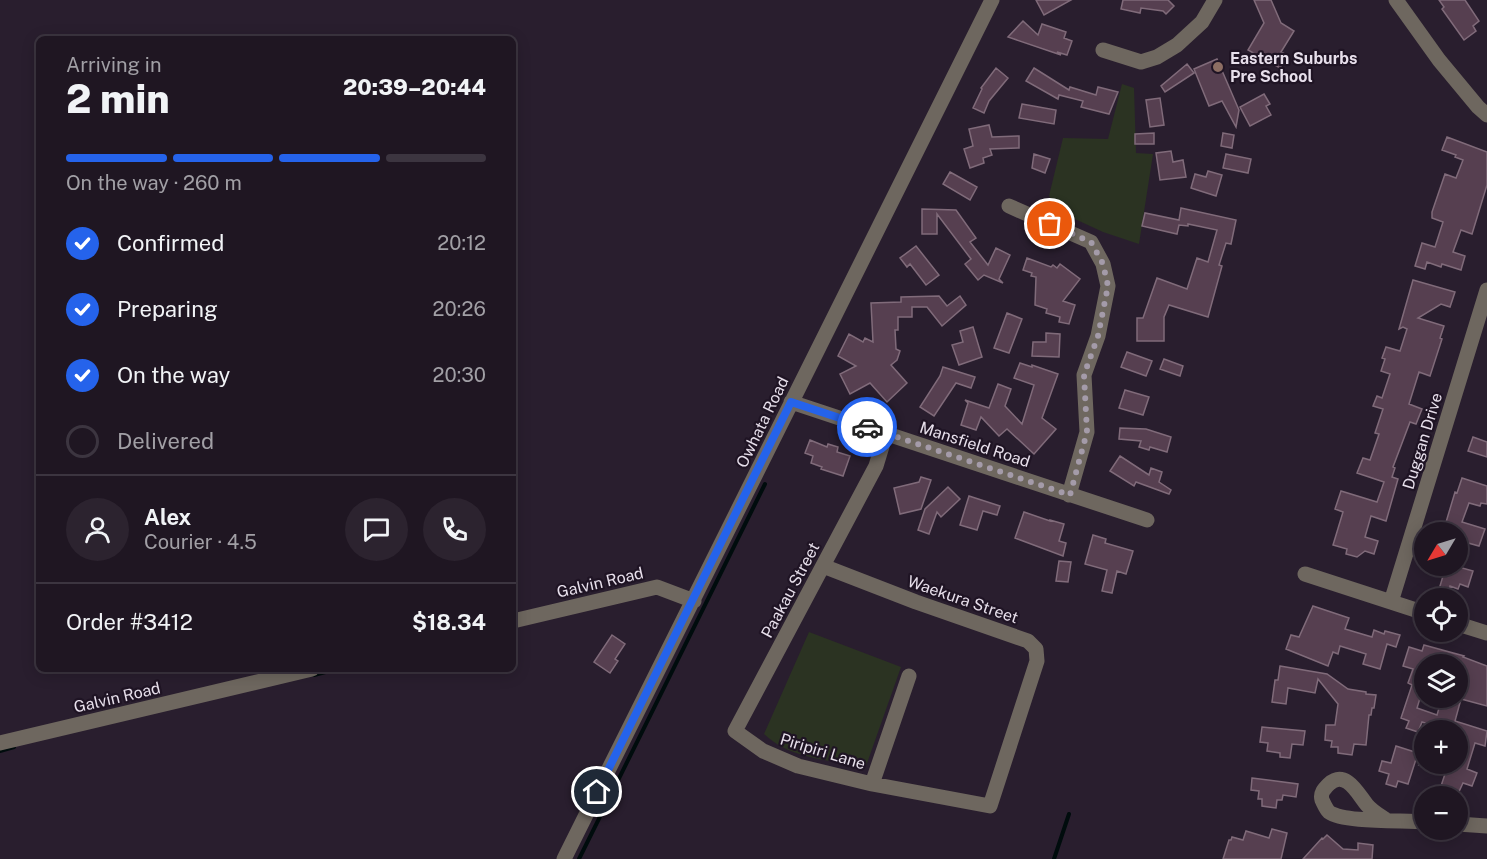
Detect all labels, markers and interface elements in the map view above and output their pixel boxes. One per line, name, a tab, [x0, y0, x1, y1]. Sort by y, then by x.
place label: Eastern Suburbs Pre School	[1230, 49, 1357, 86]
text: Arriving in	[66, 53, 161, 77]
marker: Eastern Suburbs Pre School	[1211, 60, 1225, 74]
text: 20:39–20:44	[343, 74, 486, 100]
text: 2 min	[66, 76, 170, 122]
text: On the way · 260 m	[66, 171, 242, 195]
pin	[1024, 198, 1075, 249]
icon: bag	[1033, 207, 1066, 240]
icon: check	[66, 227, 99, 260]
text: Confirmed	[117, 230, 224, 256]
text: 20:12	[437, 231, 486, 255]
icon: check	[66, 293, 99, 326]
text: Preparing	[117, 296, 218, 322]
text: 20:26	[433, 297, 486, 321]
icon: check	[66, 359, 99, 392]
text: On the way	[117, 362, 230, 388]
text: 20:30	[433, 363, 486, 387]
street label: Owhata Road	[732, 374, 793, 471]
street label: Duggan Drive	[1399, 391, 1446, 492]
courier	[837, 397, 897, 457]
icon: car	[851, 411, 884, 444]
street label: Mansfield Road	[917, 418, 1033, 471]
text: Delivered	[117, 428, 214, 454]
button: person	[66, 498, 129, 561]
button: chat	[345, 498, 408, 561]
button: phone	[423, 498, 486, 561]
text: Alex	[144, 504, 191, 530]
north arrow	[1414, 522, 1468, 576]
map controls	[1414, 522, 1468, 840]
text: Courier · 4.5	[144, 530, 257, 554]
street label: Paakau Street	[757, 539, 824, 641]
street label: Galvin Road	[555, 563, 645, 602]
street label: Waekura Street	[905, 572, 1021, 627]
button: locate	[1414, 588, 1468, 642]
text: Order #3412	[66, 609, 193, 635]
text: $18.34	[412, 609, 486, 635]
button: layers	[1414, 654, 1468, 708]
street label: Galvin Road	[72, 678, 162, 717]
button: +	[1414, 720, 1468, 774]
street label: Piripiri Lane	[778, 729, 868, 773]
pin	[571, 766, 622, 817]
icon: home	[580, 775, 613, 808]
button: −	[1414, 786, 1468, 840]

